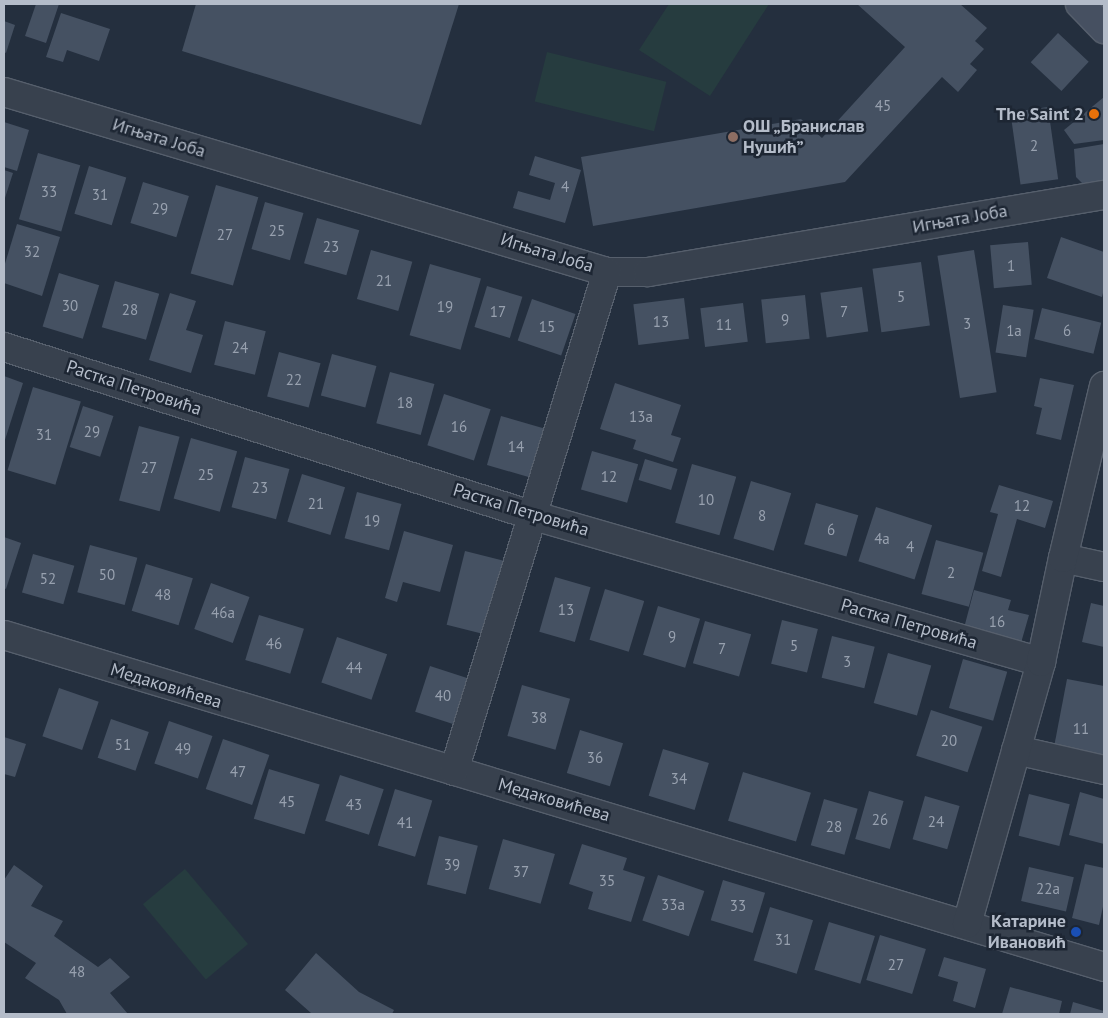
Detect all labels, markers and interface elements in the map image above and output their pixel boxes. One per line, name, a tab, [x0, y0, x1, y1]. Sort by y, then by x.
house number: 45	[875, 97, 891, 115]
place label: The Saint 2	[996, 103, 1084, 125]
marker: The Saint 2	[1088, 108, 1100, 120]
street label: Игњата Јоба	[110, 114, 208, 162]
place label: ОШ „Бранислав Нушић”	[743, 116, 866, 158]
marker: ОШ „Бранислав Нушић”	[727, 131, 739, 143]
house number: 2	[1030, 137, 1038, 155]
house number: 4	[561, 178, 569, 196]
house number: 33	[41, 183, 57, 201]
house number: 31	[92, 186, 108, 204]
house number: 29	[152, 200, 168, 218]
street label: Игњата Јоба	[911, 200, 1009, 238]
house number: 25	[269, 222, 285, 240]
house number: 27	[217, 226, 233, 244]
street label: Игњата Јоба	[498, 229, 596, 277]
house number: 23	[323, 238, 339, 256]
house number: 32	[24, 243, 40, 261]
house number: 1	[1007, 257, 1015, 275]
house number: 21	[376, 272, 392, 290]
house number: 5	[897, 288, 905, 306]
house number: 30	[62, 297, 78, 315]
house number: 19	[437, 298, 453, 316]
house number: 28	[122, 301, 138, 319]
house number: 17	[490, 303, 506, 321]
house number: 7	[840, 303, 848, 321]
house number: 9	[781, 311, 789, 329]
house number: 13	[653, 313, 669, 331]
house number: 3	[963, 315, 971, 333]
house number: 11	[716, 316, 732, 334]
house number: 15	[539, 318, 555, 336]
house number: 1a	[1006, 322, 1022, 340]
house number: 6	[1063, 322, 1071, 340]
house number: 24	[232, 339, 248, 357]
street label: Растка Петровића	[64, 356, 204, 420]
house number: 22	[286, 371, 302, 389]
house number: 18	[397, 394, 413, 412]
house number: 13a	[629, 408, 653, 426]
house number: 16	[451, 418, 467, 436]
house number: 29	[84, 423, 100, 441]
house number: 31	[36, 426, 52, 444]
house number: 14	[508, 438, 524, 456]
house number: 27	[141, 459, 157, 477]
house number: 25	[198, 466, 214, 484]
house number: 12	[601, 468, 617, 486]
house number: 23	[252, 479, 268, 497]
street label: Растка Петровића	[450, 479, 592, 541]
house number: 10	[698, 491, 714, 509]
house number: 21	[308, 495, 324, 513]
house number: 12	[1014, 497, 1030, 515]
house number: 8	[758, 507, 766, 525]
house number: 19	[364, 512, 380, 530]
house number: 6	[827, 521, 835, 539]
house number: 4a	[874, 530, 890, 548]
house number: 4	[906, 538, 914, 556]
house number: 2	[947, 564, 955, 582]
house number: 50	[99, 566, 115, 584]
house number: 52	[40, 570, 56, 588]
house number: 48	[155, 586, 171, 604]
street label: Растка Петровића	[838, 594, 980, 654]
house number: 13	[558, 601, 574, 619]
house number: 46a	[211, 604, 235, 622]
house number: 16	[989, 613, 1005, 631]
house number: 9	[668, 628, 676, 646]
house number: 46	[266, 635, 282, 653]
house number: 5	[790, 637, 798, 655]
house number: 7	[718, 640, 726, 658]
house number: 3	[843, 653, 851, 671]
street label: Медаковићева	[108, 659, 224, 713]
house number: 44	[346, 659, 362, 677]
house number: 40	[435, 687, 451, 705]
house number: 38	[531, 709, 547, 727]
house number: 11	[1073, 720, 1089, 738]
house number: 20	[941, 732, 957, 750]
house number: 51	[115, 736, 131, 754]
house number: 49	[175, 740, 191, 758]
house number: 36	[587, 749, 603, 767]
house number: 47	[230, 763, 246, 781]
house number: 34	[671, 770, 687, 788]
street label: Медаковићева	[496, 774, 612, 826]
house number: 45	[279, 793, 295, 811]
house number: 43	[346, 796, 362, 814]
house number: 26	[872, 811, 888, 829]
house number: 24	[928, 813, 944, 831]
house number: 41	[397, 814, 413, 832]
house number: 28	[826, 818, 842, 836]
house number: 39	[444, 856, 460, 874]
house number: 37	[513, 863, 529, 881]
house number: 35	[599, 872, 615, 890]
house number: 22a	[1036, 880, 1060, 898]
house number: 33a	[661, 896, 685, 914]
house number: 33	[730, 897, 746, 915]
place label: Катарине Ивановић	[988, 911, 1066, 954]
marker: Катарине Ивановић	[1070, 926, 1082, 938]
house number: 31	[775, 931, 791, 949]
house number: 27	[888, 956, 904, 974]
house number: 48	[69, 963, 85, 981]

